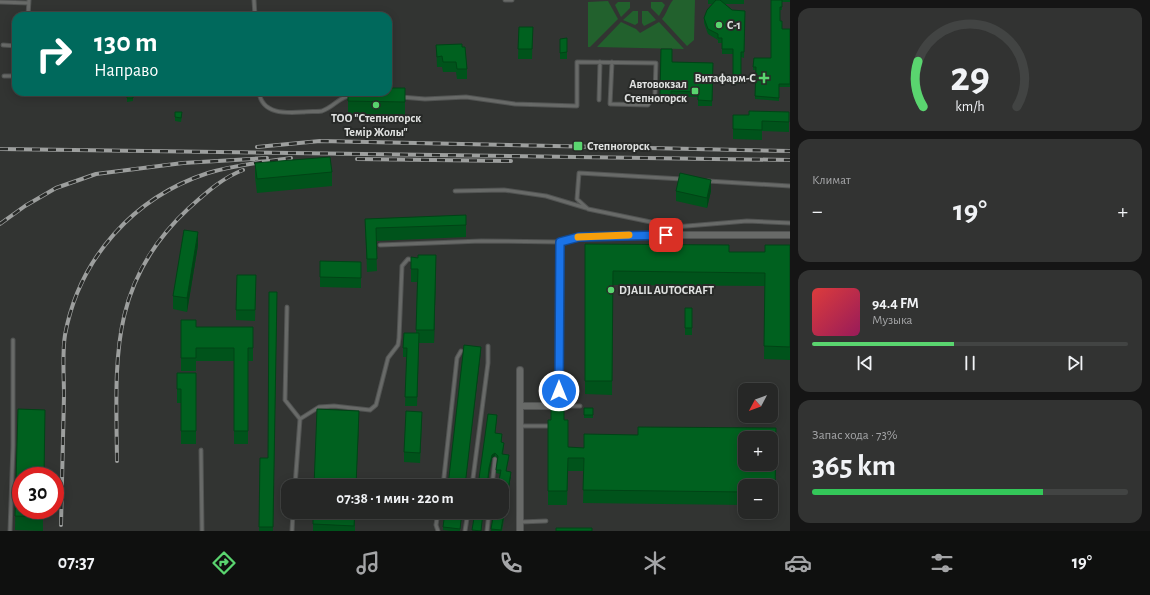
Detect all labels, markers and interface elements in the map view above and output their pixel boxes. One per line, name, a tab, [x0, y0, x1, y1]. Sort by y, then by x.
place label: C-1	[727, 19, 741, 31]
marker: C-1	[714, 20, 724, 30]
icon: right	[28, 28, 80, 80]
text: 130 m	[94, 29, 158, 57]
text: 29	[950, 57, 990, 98]
text: Направо	[94, 62, 158, 80]
place label: Витафарм-С	[694, 72, 756, 84]
marker: Витафарм-С	[759, 73, 769, 83]
place label: Автовокзал Степногорск	[624, 78, 687, 104]
marker: Автовокзал Степногорск	[690, 86, 700, 96]
marker: ТОО "Степногорск Темiр Жолы"	[371, 100, 381, 110]
text: km/h	[955, 100, 985, 114]
place label: ТОО "Степногорск Темiр Жолы"	[331, 112, 421, 138]
marker: Степногорск	[572, 140, 584, 152]
place label: Степногорск	[587, 140, 650, 152]
text: Климат	[812, 174, 851, 187]
text: 19°	[953, 196, 987, 226]
text: −	[812, 200, 823, 222]
text: +	[1117, 200, 1128, 222]
pin	[649, 218, 683, 252]
icon: arrive	[655, 224, 677, 246]
place label: DJALIL AUTOCRAFT	[619, 284, 714, 296]
marker: DJALIL AUTOCRAFT	[606, 285, 616, 295]
text: 94.4 FM	[872, 296, 919, 311]
text: Музыка	[872, 314, 913, 327]
icon: previous	[854, 352, 876, 374]
icon: pause	[959, 352, 981, 374]
icon: next	[1064, 352, 1086, 374]
position arrow	[538, 370, 580, 412]
north arrow	[738, 383, 778, 423]
map controls	[738, 383, 778, 519]
text: Запас хода · 73%	[812, 429, 898, 442]
button: +	[738, 431, 778, 471]
text: 365 km	[812, 451, 896, 481]
speed limit sign: 30	[12, 467, 64, 519]
button: −	[738, 479, 778, 519]
text: 07:38 · 1 мин · 220 m	[336, 491, 454, 506]
icon: directions	[210, 549, 238, 577]
icon: music	[354, 549, 382, 577]
icon: phone	[497, 549, 525, 577]
icon: climate	[641, 549, 669, 577]
icon: car	[784, 549, 812, 577]
icon: filters	[928, 549, 956, 577]
text: 07:37	[58, 554, 95, 572]
text: 19°	[1072, 554, 1092, 572]

